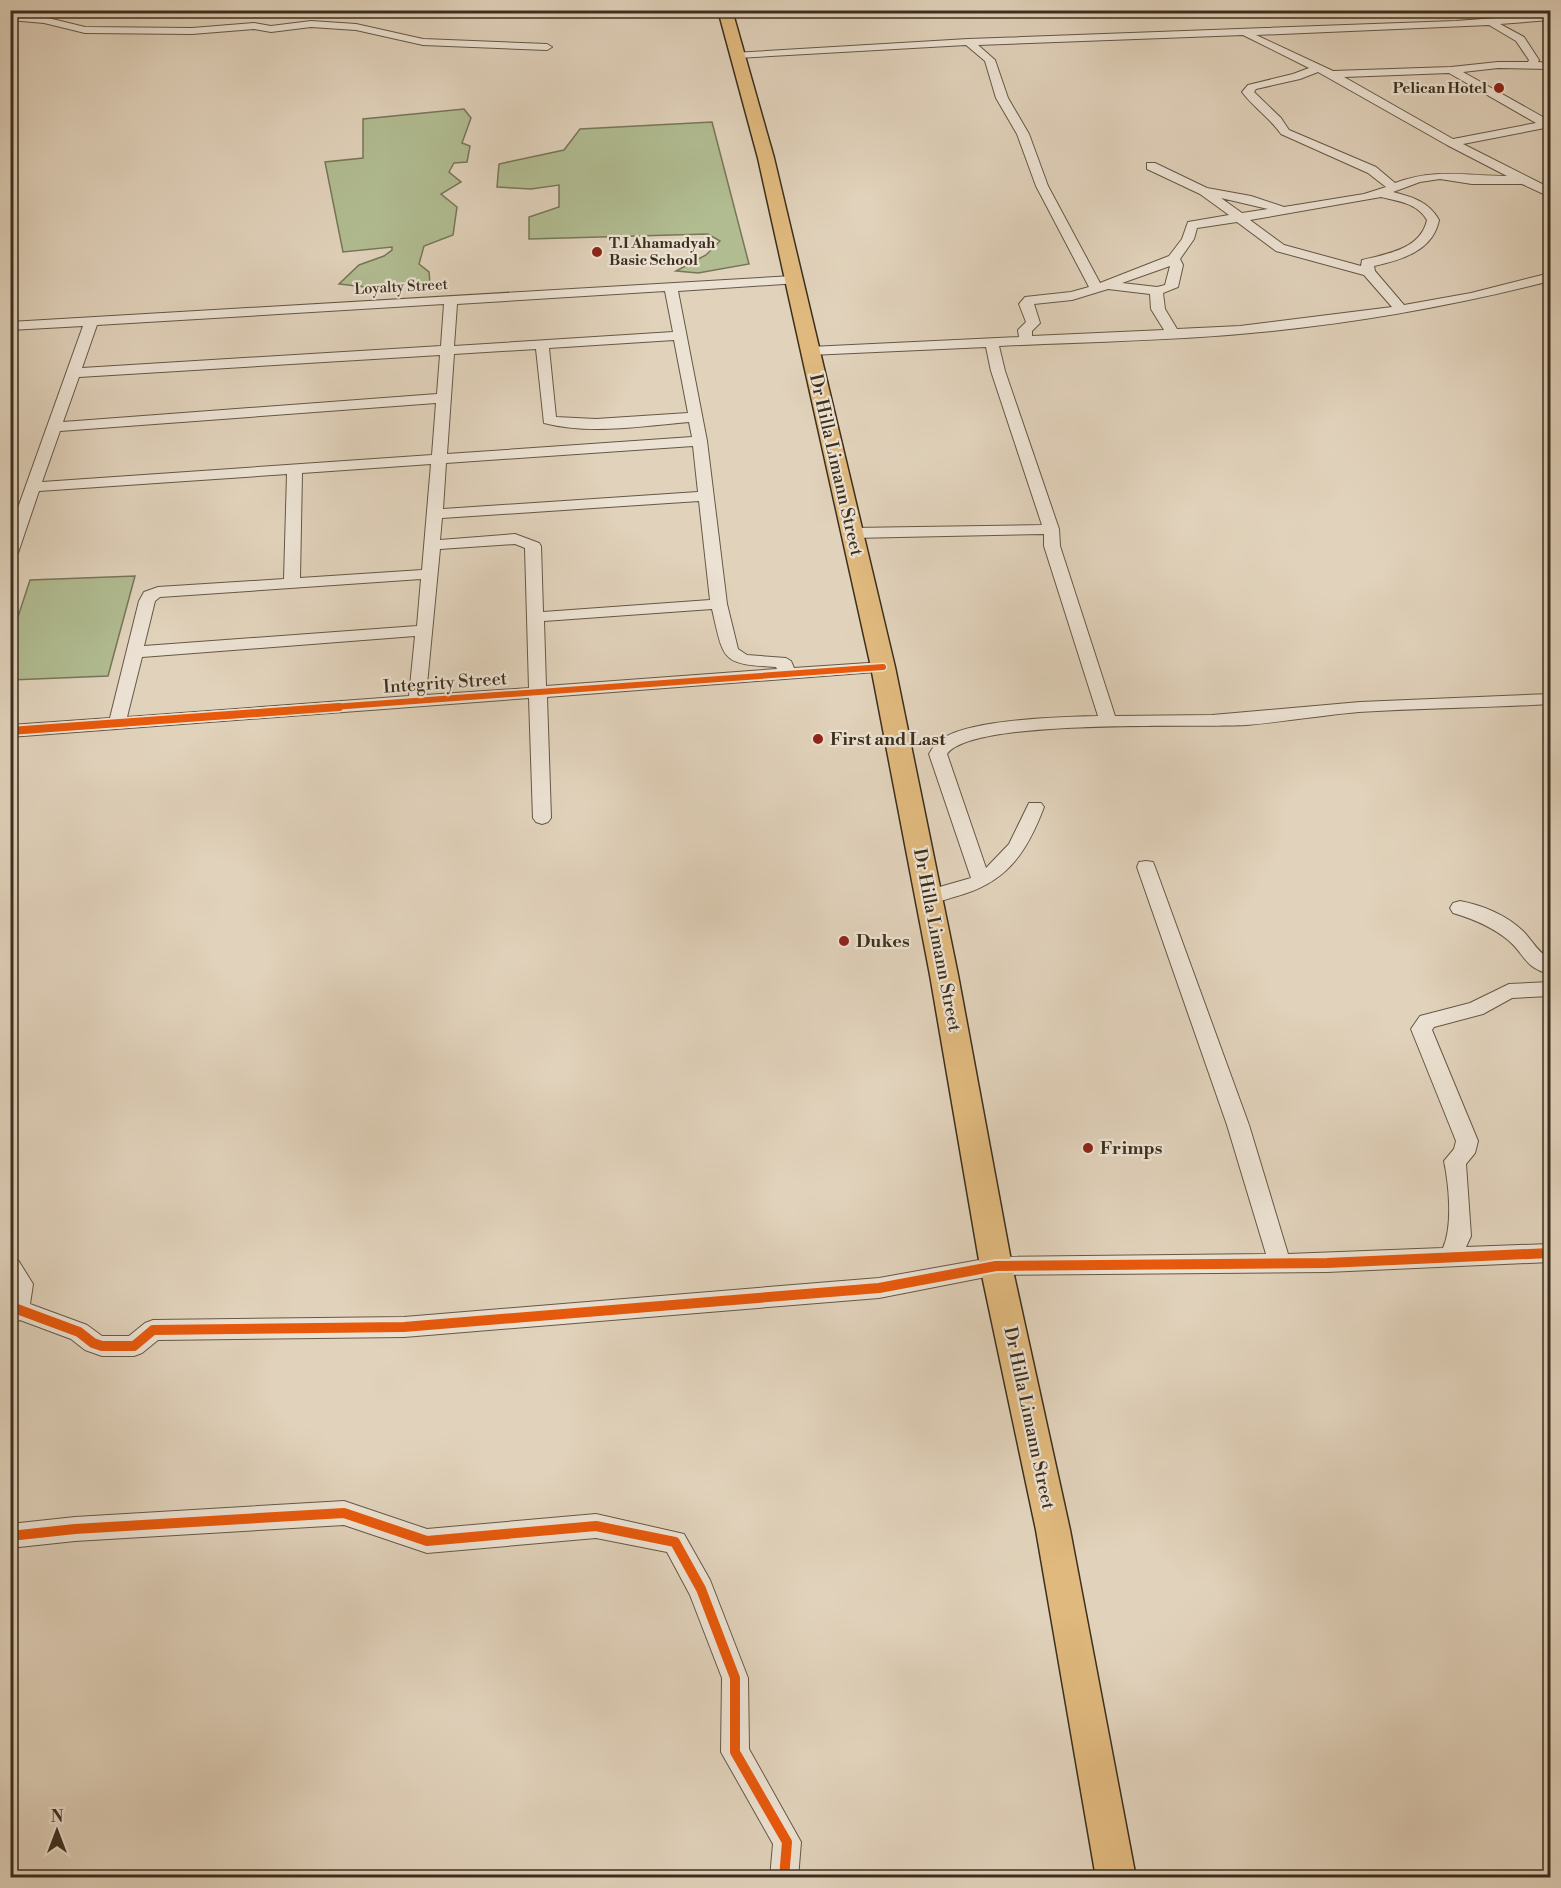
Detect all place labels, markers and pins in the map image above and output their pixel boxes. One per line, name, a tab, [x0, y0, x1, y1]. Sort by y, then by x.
place label: Pelican Hotel	[1393, 79, 1487, 98]
marker: Pelican Hotel	[1492, 81, 1506, 95]
place label: T.I Ahamadyah Basic School	[609, 234, 716, 270]
marker: T.I Ahamadyah Basic School	[590, 245, 604, 259]
place label: First and Last	[830, 728, 946, 751]
marker: First and Last	[811, 732, 825, 746]
place label: Dukes	[856, 930, 910, 953]
marker: Dukes	[837, 934, 851, 948]
place label: Frimps	[1100, 1137, 1163, 1160]
marker: Frimps	[1081, 1141, 1095, 1155]

